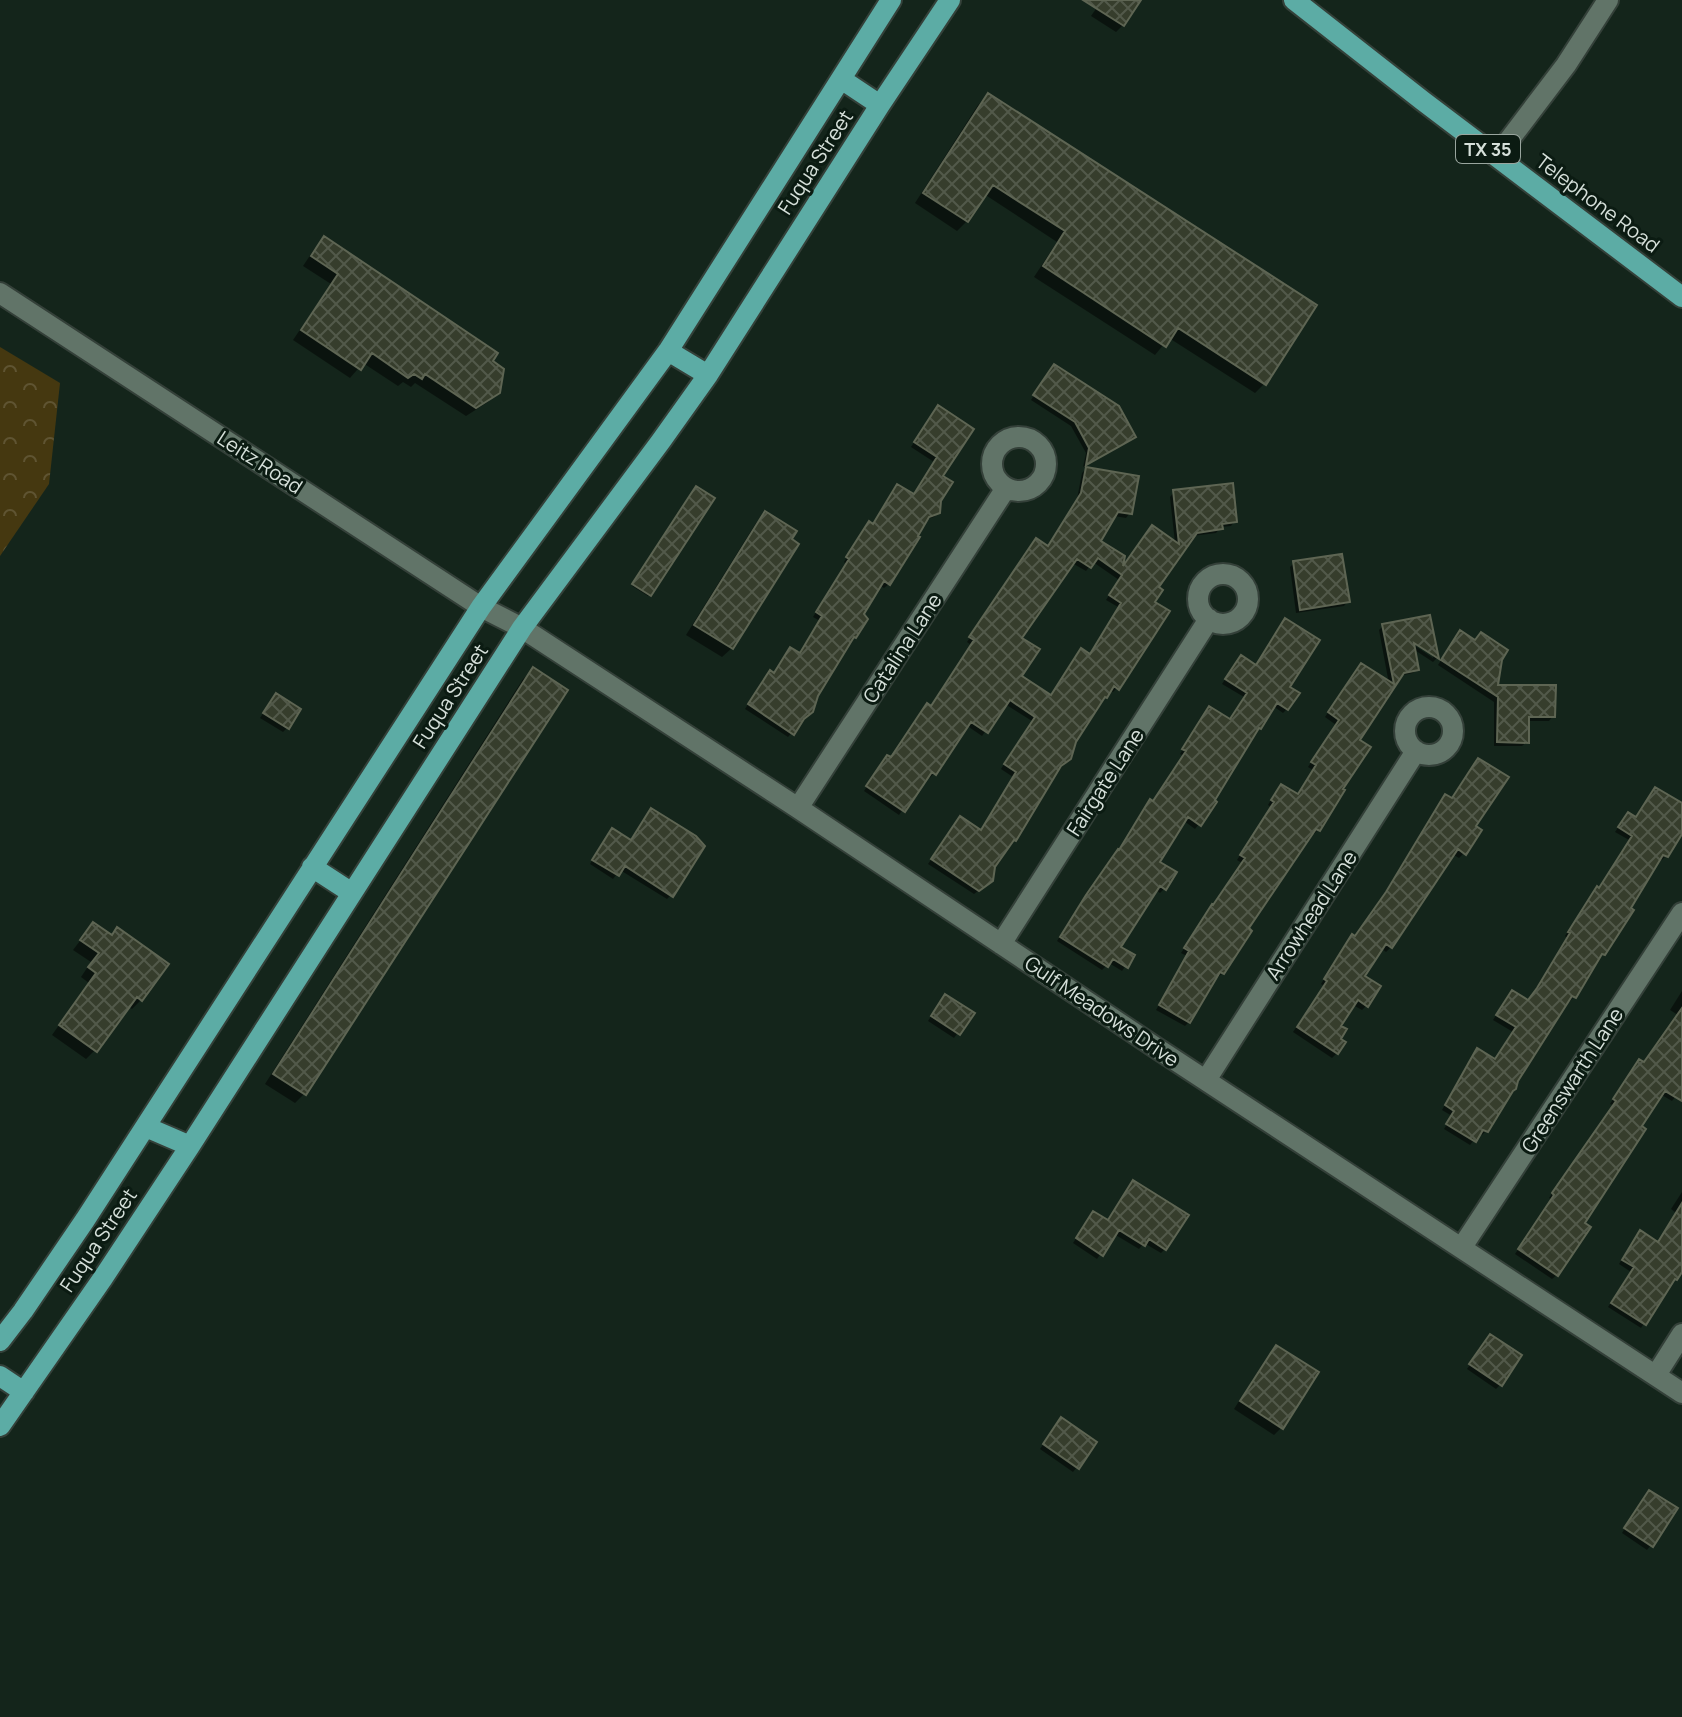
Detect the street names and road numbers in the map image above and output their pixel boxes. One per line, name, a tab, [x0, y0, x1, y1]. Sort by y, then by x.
street label: Fuqua Street	[771, 105, 859, 219]
road number: TX 35	[1456, 135, 1520, 163]
street label: Telephone Road	[1531, 148, 1665, 258]
street label: Leitz Road	[212, 424, 308, 500]
street label: Catalina Lane	[856, 588, 948, 708]
street label: Fuqua Street	[406, 639, 494, 753]
street label: Fairgate Lane	[1060, 723, 1150, 841]
street label: Arrowhead Lane	[1259, 845, 1363, 985]
street label: Gulf Meadows Drive	[1020, 949, 1184, 1073]
street label: Greenswarth Lane	[1515, 1002, 1629, 1158]
street label: Fuqua Street	[53, 1183, 143, 1297]

